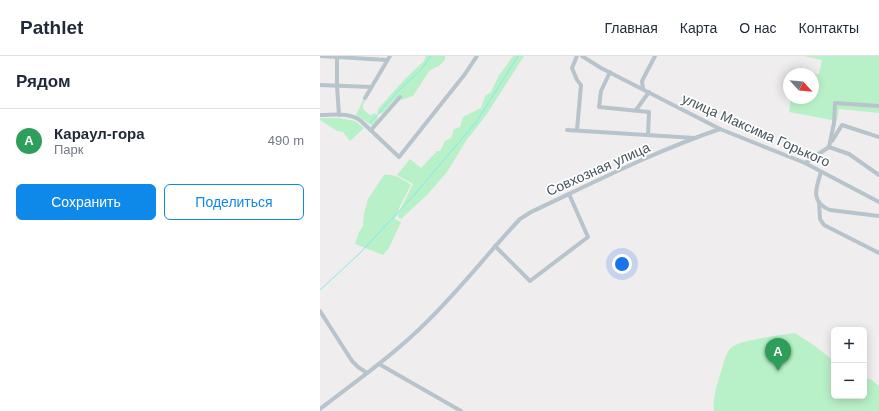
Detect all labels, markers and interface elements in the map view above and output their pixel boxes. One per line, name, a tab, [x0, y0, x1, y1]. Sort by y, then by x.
text: Pathlet	[20, 17, 83, 38]
text: Главная	[604, 20, 658, 36]
text: Карта	[680, 20, 717, 36]
text: О нас	[739, 20, 777, 36]
text: Контакты	[799, 20, 859, 36]
north arrow	[783, 68, 819, 104]
text: Рядом	[16, 72, 71, 91]
street label: улица Максима Горького	[679, 90, 833, 170]
text: Караул-гора	[54, 125, 145, 142]
text: A	[24, 133, 34, 148]
text: 490 m	[268, 133, 304, 148]
street label: Совхозная улица	[544, 139, 652, 199]
text: Парк	[54, 142, 84, 157]
button: Сохранить	[16, 184, 156, 220]
button: Поделиться	[164, 184, 304, 220]
your location	[612, 254, 632, 274]
map controls	[831, 327, 867, 399]
button: +	[831, 327, 867, 363]
pin: A	[765, 338, 791, 371]
button: −	[831, 363, 867, 399]

